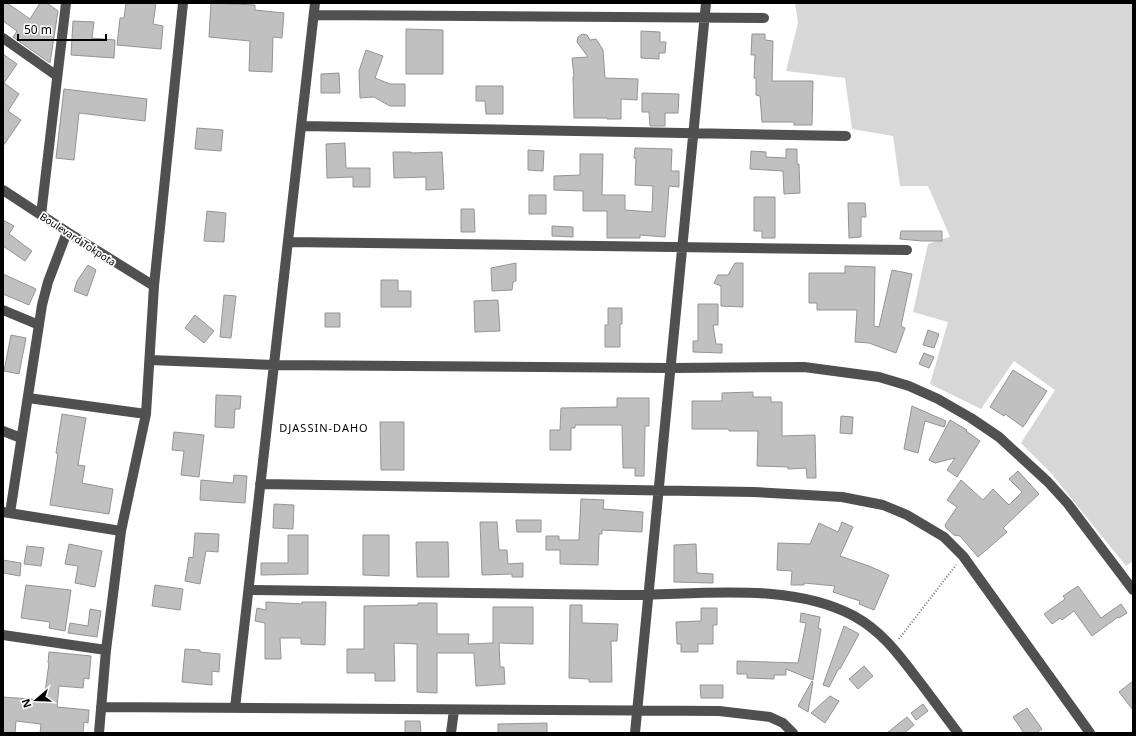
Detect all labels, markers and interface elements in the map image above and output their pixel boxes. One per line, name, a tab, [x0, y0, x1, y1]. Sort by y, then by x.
scale bar	[18, 16, 106, 42]
text: 50 m	[24, 21, 52, 38]
street label: Boulevard Tokpota	[37, 209, 119, 269]
district label: DJASSIN-DAHO	[279, 420, 369, 435]
north arrow	[16, 680, 56, 720]
text: N	[18, 697, 35, 710]

